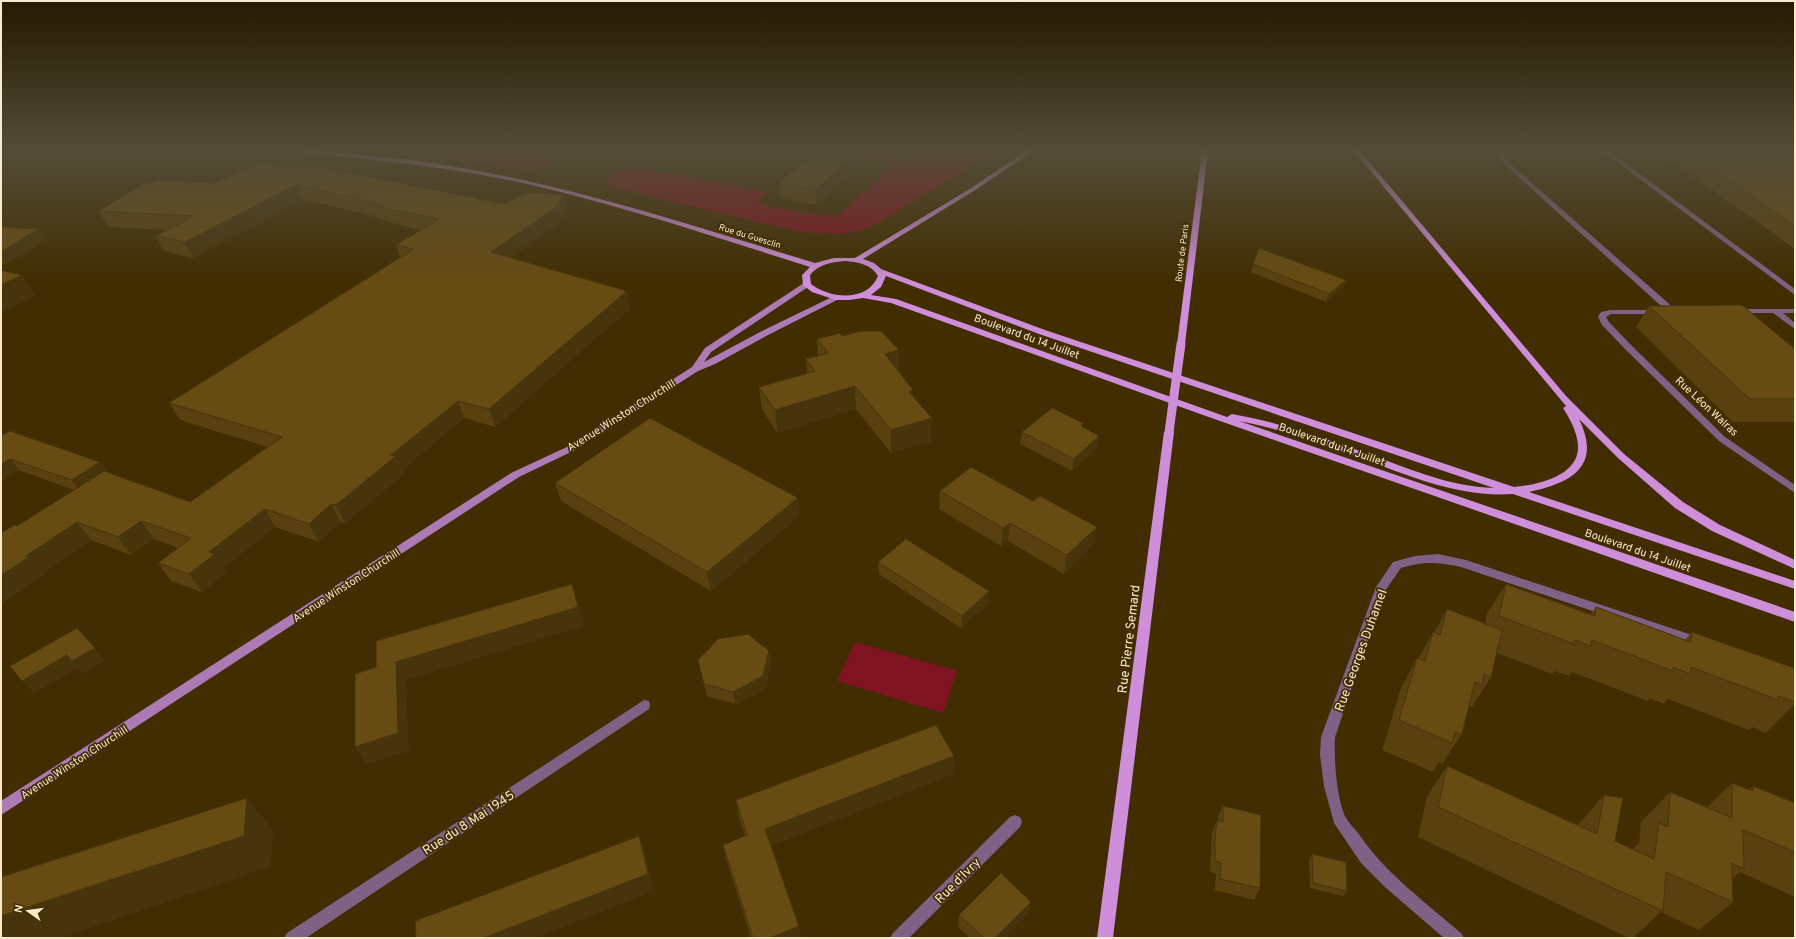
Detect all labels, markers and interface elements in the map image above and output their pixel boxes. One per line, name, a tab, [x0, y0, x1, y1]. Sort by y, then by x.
street label: Rue du Guesclin	[717, 222, 782, 251]
street label: Route de Paris	[1173, 223, 1192, 283]
street label: Boulevard du 14 Juillet	[972, 311, 1081, 363]
street label: Rue Léon Walras	[1672, 374, 1741, 440]
street label: Avenue Winston Churchill	[565, 377, 678, 455]
street label: Boulevard du 14 Juillet	[1277, 420, 1387, 470]
street label: Boulevard du 14 Juillet	[1583, 526, 1693, 576]
street label: Avenue Winston Churchill	[290, 546, 403, 626]
street label: Rue Pierre Semard	[1115, 584, 1145, 694]
street label: Rue Georges Duhamel	[1332, 587, 1392, 714]
street label: Avenue Winston Churchill	[18, 723, 131, 803]
street label: Rue du 8 Mai 1945	[420, 788, 518, 859]
street label: Rue d'Ivry	[932, 855, 985, 908]
north arrow	[8, 891, 48, 931]
text: N	[12, 903, 27, 914]

